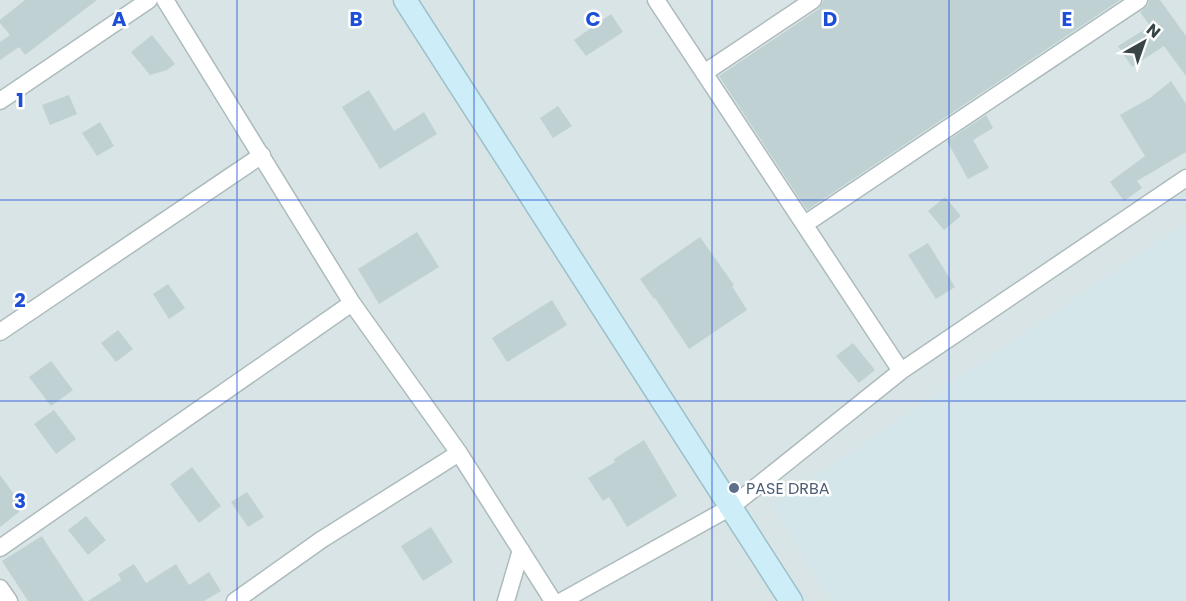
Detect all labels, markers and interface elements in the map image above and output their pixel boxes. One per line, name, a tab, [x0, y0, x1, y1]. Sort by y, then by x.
text: A	[112, 5, 127, 33]
text: B	[349, 5, 363, 33]
text: C	[585, 5, 601, 33]
text: D	[823, 5, 837, 33]
text: E	[1062, 5, 1072, 33]
north arrow	[1114, 12, 1174, 72]
text: N	[1141, 18, 1165, 44]
text: 1	[16, 86, 24, 114]
text: 2	[14, 286, 26, 314]
place label: PASE DRBA	[746, 477, 830, 500]
marker: PASE DRBA	[727, 481, 741, 495]
text: 3	[14, 487, 26, 515]

